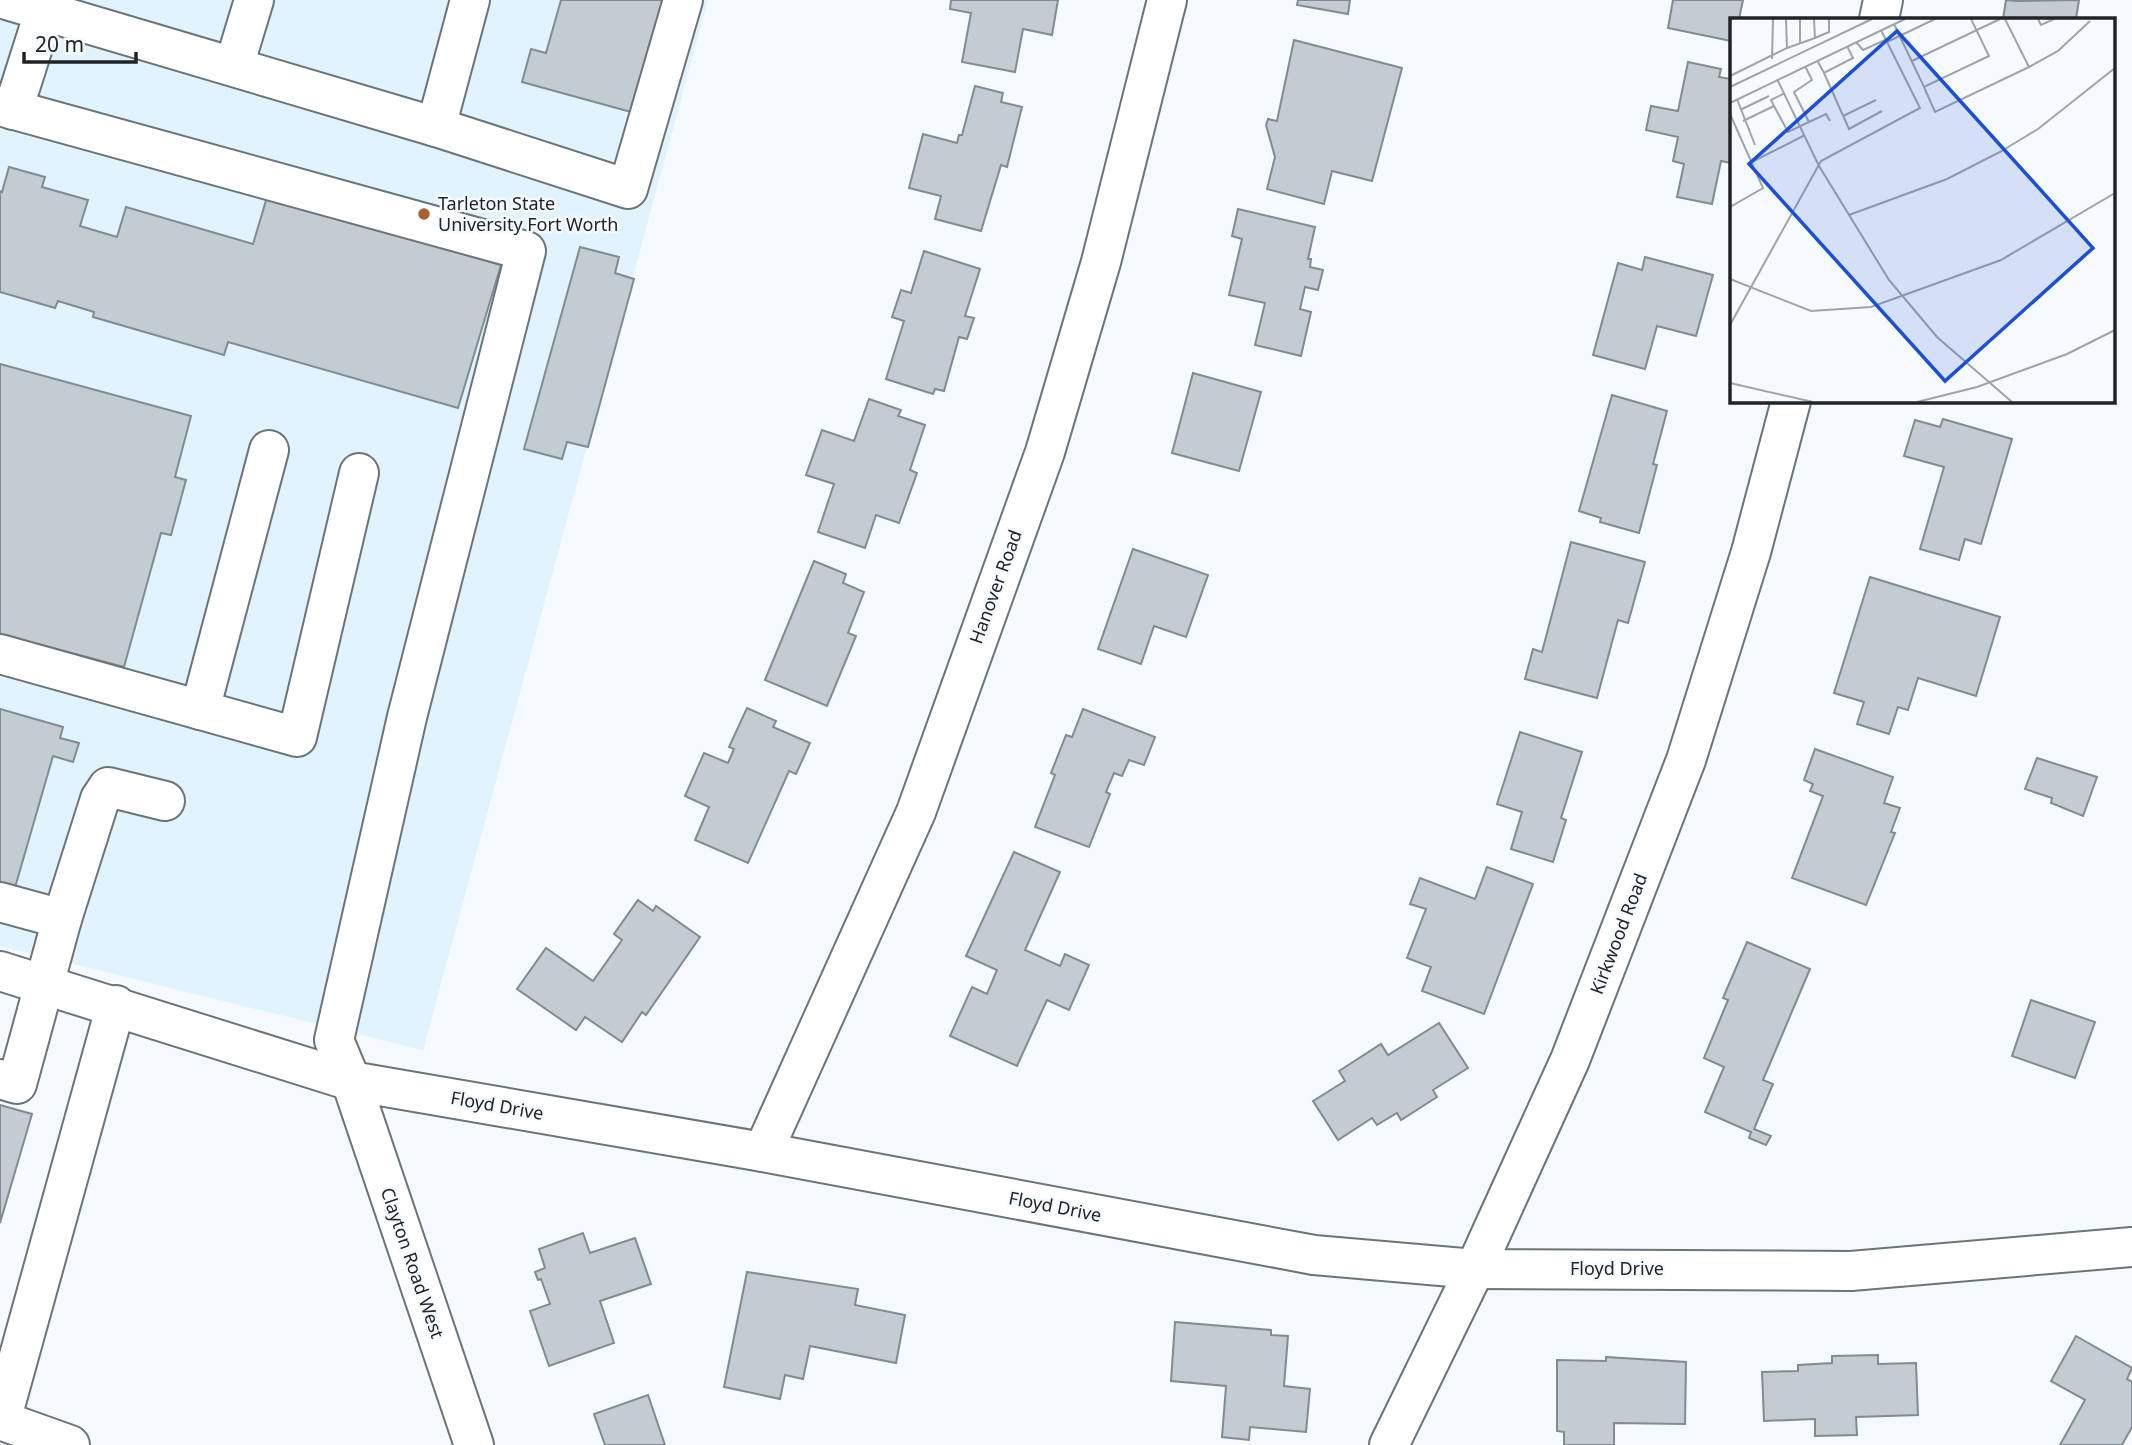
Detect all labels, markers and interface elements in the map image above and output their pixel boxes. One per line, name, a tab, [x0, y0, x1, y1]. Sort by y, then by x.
inset map	[1730, 18, 2114, 402]
scale bar	[24, 21, 136, 65]
text: 20 m	[35, 30, 84, 58]
place label: Tarleton State University Fort Worth	[438, 191, 618, 236]
marker: Tarleton State University Fort Worth	[416, 206, 432, 222]
street label: Hanover Road	[963, 526, 1027, 647]
street label: Kirkwood Road	[1584, 870, 1652, 998]
street label: Floyd Drive	[449, 1085, 546, 1125]
street label: Clayton Road West	[376, 1184, 450, 1342]
street label: Floyd Drive	[1007, 1185, 1104, 1227]
street label: Floyd Drive	[1570, 1256, 1664, 1280]

